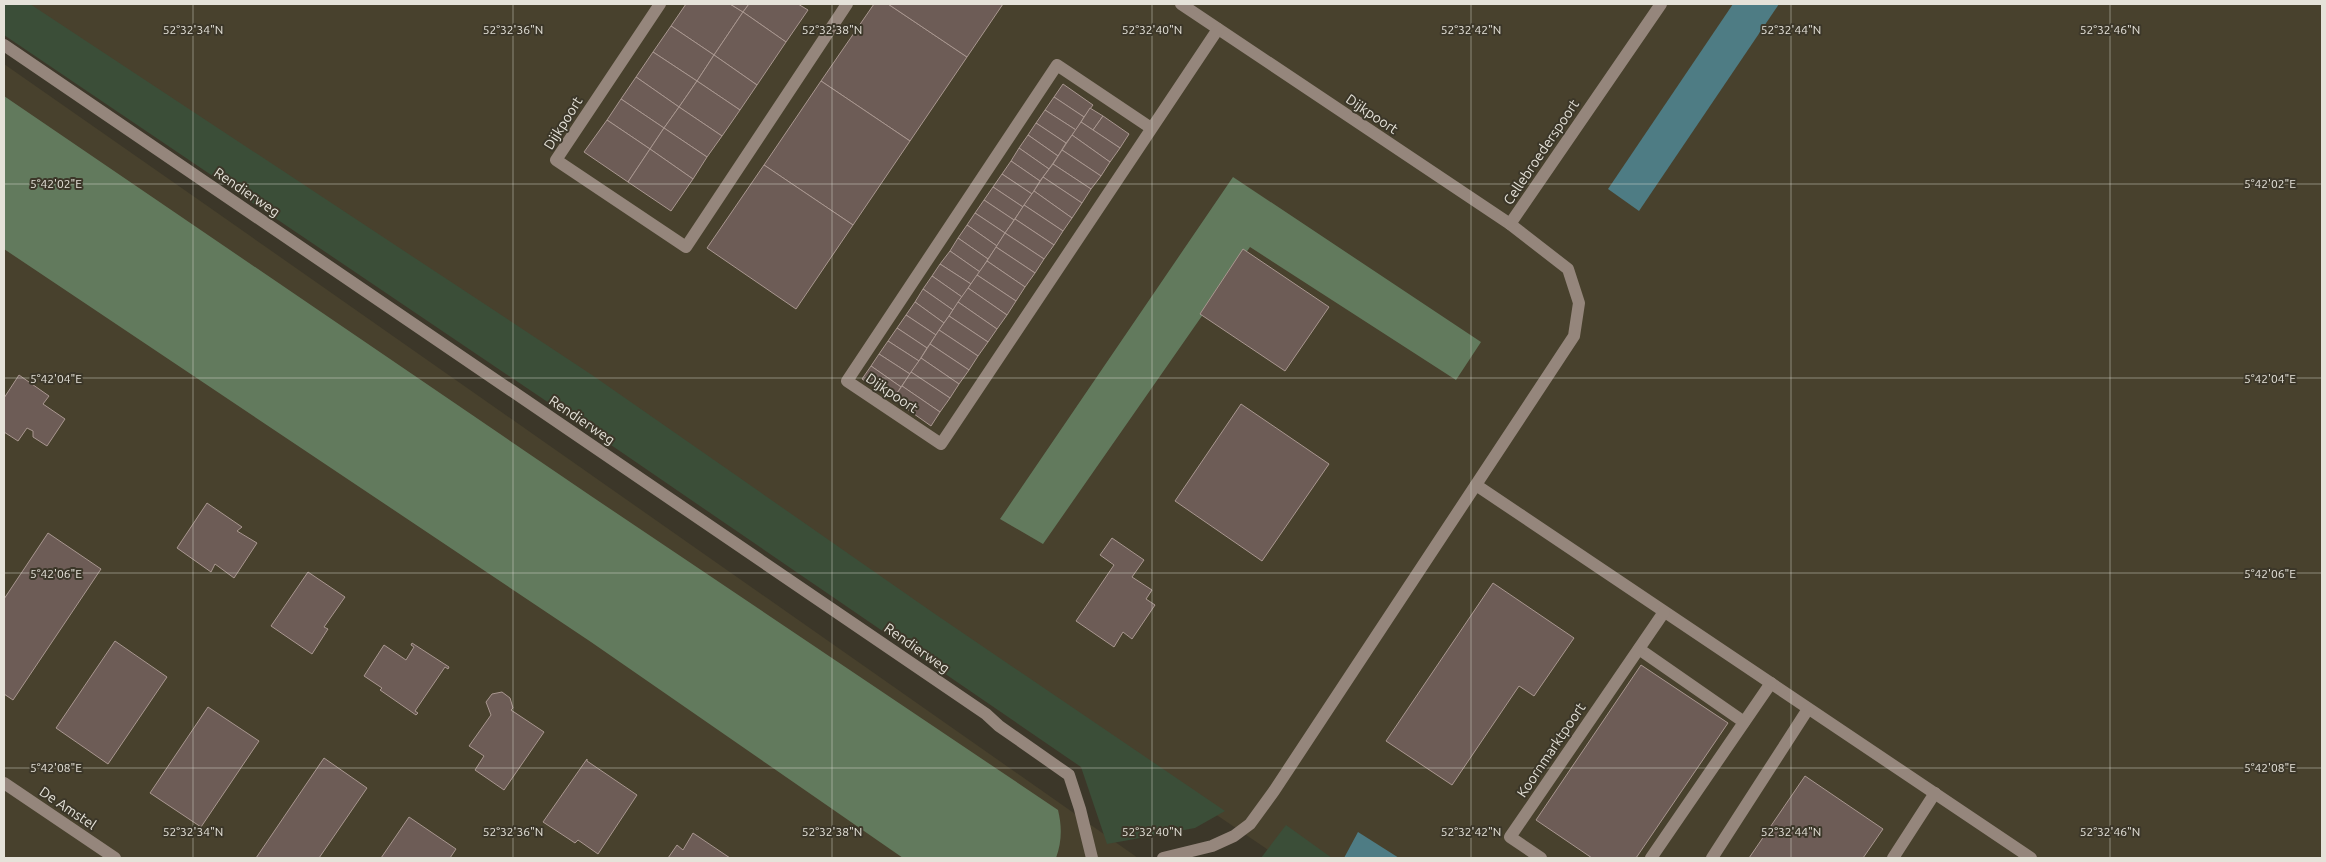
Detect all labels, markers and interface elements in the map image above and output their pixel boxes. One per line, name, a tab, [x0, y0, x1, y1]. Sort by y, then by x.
text: 52°32'34"N	[163, 23, 223, 36]
text: 52°32'36"N	[483, 23, 543, 36]
text: 52°32'38"N	[802, 23, 862, 36]
text: 52°32'40"N	[1122, 23, 1182, 36]
text: 52°32'42"N	[1441, 23, 1501, 36]
text: 52°32'44"N	[1761, 23, 1821, 36]
text: 52°32'46"N	[2080, 23, 2140, 36]
street label: Dijkpoort	[1343, 91, 1401, 137]
street label: Dijkpoort	[541, 93, 586, 152]
street label: Cellebroederspoort	[1500, 96, 1582, 208]
street label: Rendierweg	[211, 164, 283, 220]
text: 5°42'02"E	[30, 177, 82, 190]
text: 5°42'02"E	[2244, 177, 2296, 190]
street label: Dijkpoort	[863, 370, 921, 416]
text: 5°42'04"E	[30, 372, 82, 385]
text: 5°42'04"E	[2244, 372, 2296, 385]
street label: Rendierweg	[546, 392, 618, 448]
text: 5°42'06"E	[30, 567, 82, 580]
text: 5°42'06"E	[2244, 567, 2296, 580]
street label: Rendierweg	[881, 620, 953, 676]
street label: Koornmarktpoort	[1513, 699, 1589, 800]
text: 5°42'08"E	[30, 761, 82, 774]
text: 5°42'08"E	[2244, 761, 2296, 774]
street label: De Amstel	[37, 783, 100, 833]
text: 52°32'34"N	[163, 825, 223, 838]
text: 52°32'36"N	[483, 825, 543, 838]
text: 52°32'38"N	[802, 825, 862, 838]
text: 52°32'40"N	[1122, 825, 1182, 838]
text: 52°32'42"N	[1441, 825, 1501, 838]
text: 52°32'44"N	[1761, 825, 1821, 838]
text: 52°32'46"N	[2080, 825, 2140, 838]

